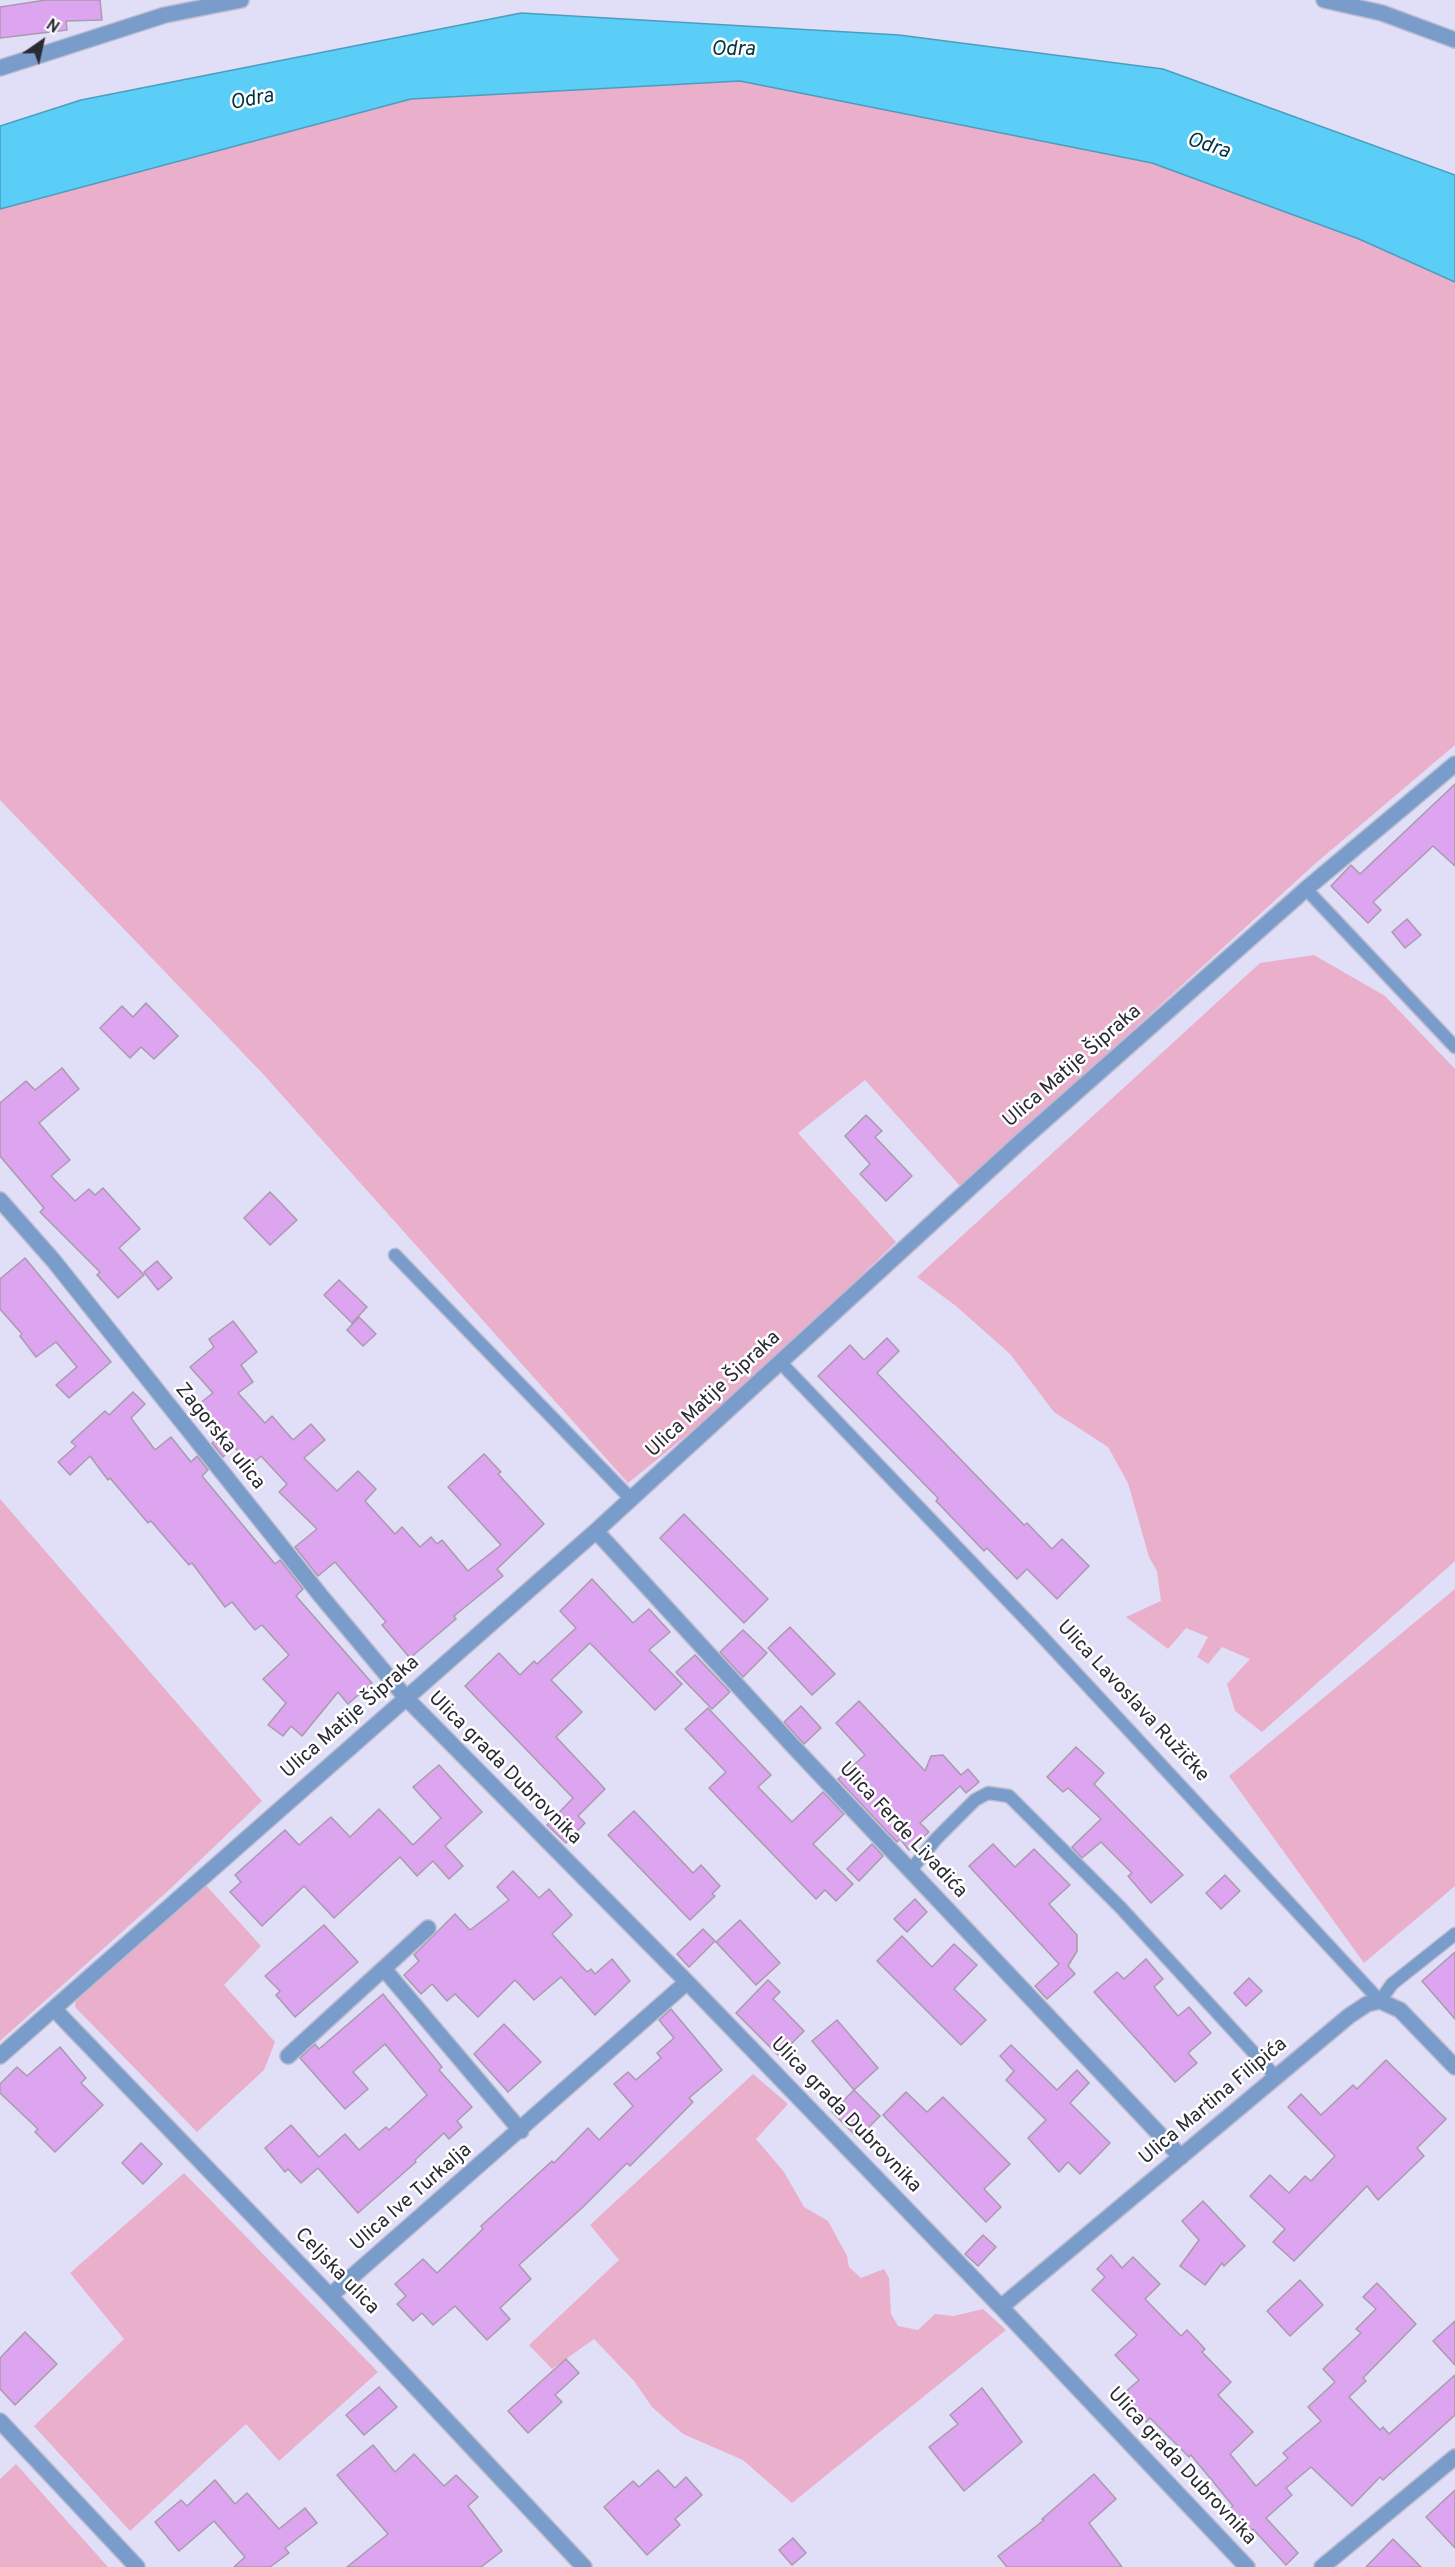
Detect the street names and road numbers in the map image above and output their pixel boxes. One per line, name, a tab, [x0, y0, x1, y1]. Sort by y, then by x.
street label: Ulica Matije Šipraka	[999, 1001, 1147, 1133]
street label: Ulica Matije Šipraka	[642, 1327, 786, 1463]
street label: Zagorska ulica	[169, 1379, 269, 1495]
street label: Ulica Lavoslava Ružičke	[1051, 1616, 1213, 1788]
street label: Ulica Matije Šipraka	[277, 1652, 425, 1784]
street label: Ulica grada Dubrovnika	[422, 1687, 586, 1851]
street label: Ulica Ferde Livadića	[833, 1758, 971, 1904]
street label: Ulica grada Dubrovnika	[764, 2033, 926, 2199]
street label: Ulica Martina Filipića	[1135, 2033, 1293, 2171]
street label: Ulica Ive Turkalja	[347, 2139, 477, 2257]
street label: Celjska ulica	[289, 2224, 383, 2320]
street label: Ulica grada Dubrovnika	[1102, 2383, 1260, 2551]

